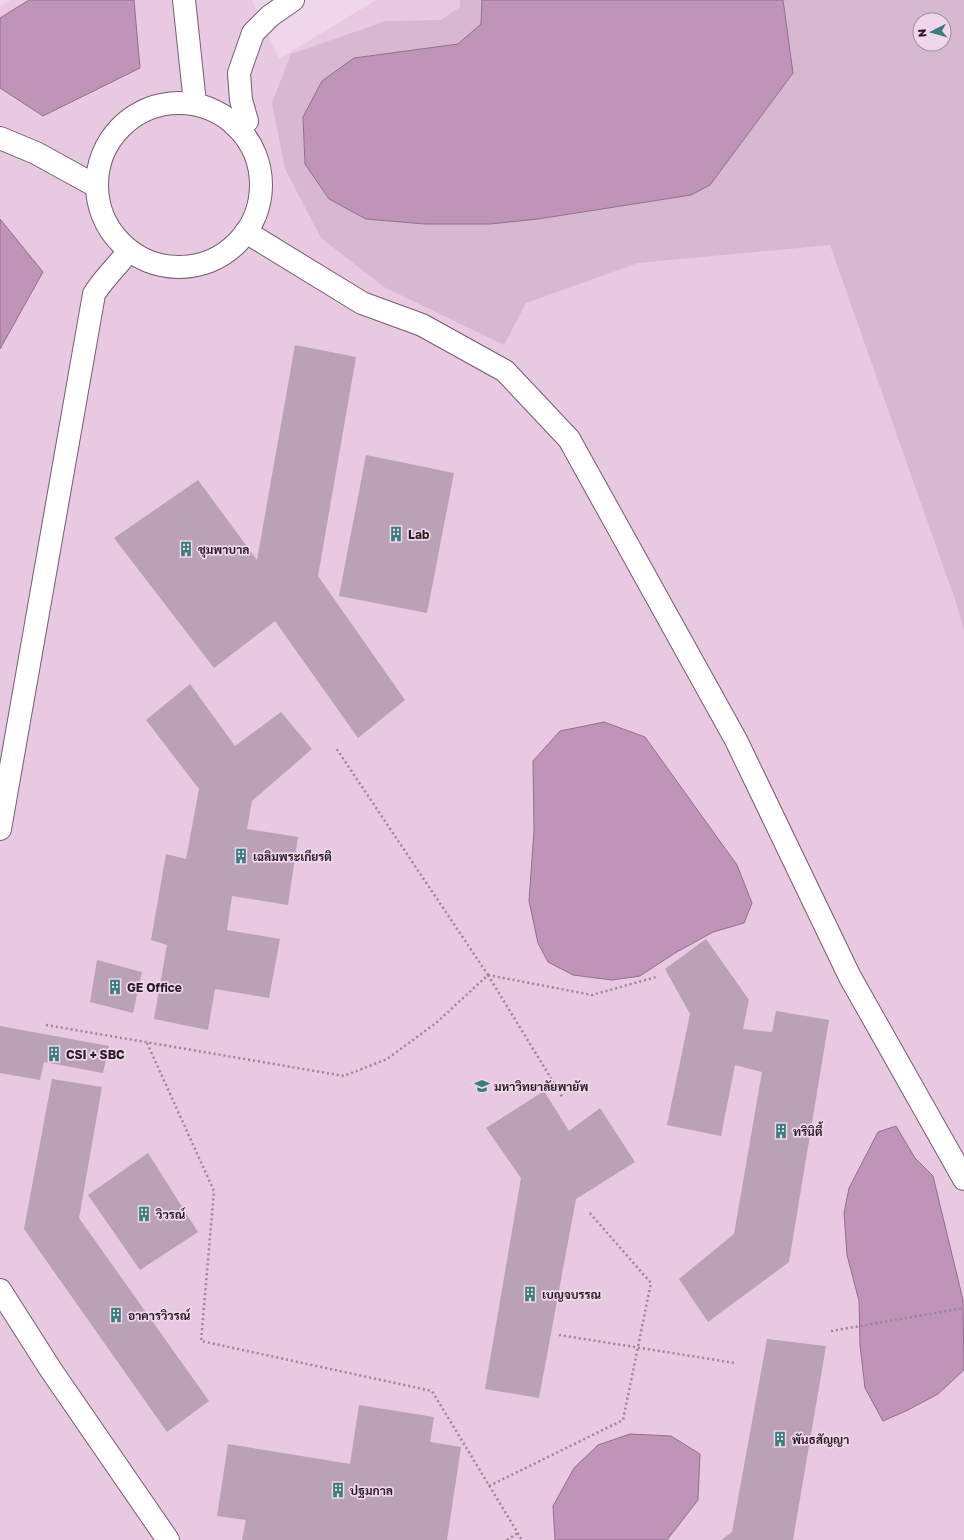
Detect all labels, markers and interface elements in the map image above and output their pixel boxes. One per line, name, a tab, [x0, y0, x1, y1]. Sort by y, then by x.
north arrow	[912, 12, 952, 52]
text: N	[915, 28, 928, 38]
building icon: Lab	[387, 525, 405, 543]
place label: Lab	[408, 527, 430, 542]
building icon: ชุมพาบาล	[177, 540, 195, 558]
place label: ชุมพาบาล	[198, 542, 249, 558]
building icon: เฉลิมพระเกียรติ	[232, 847, 250, 865]
place label: เฉลิมพระเกียรติ	[253, 849, 332, 864]
building icon: GE Office	[106, 978, 124, 996]
place label: GE Office	[127, 980, 182, 995]
building icon: CSI + SBC	[45, 1045, 63, 1063]
place label: CSI + SBC	[66, 1047, 125, 1062]
school or university icon: มหาวิทยาลัยพายัพ	[473, 1077, 491, 1095]
place label: มหาวิทยาลัยพายัพ	[494, 1079, 588, 1094]
place label: ทรินิตี้	[793, 1121, 824, 1139]
building icon: ทรินิตี้	[772, 1122, 790, 1140]
building icon: วิวรณ์	[135, 1205, 153, 1223]
place label: วิวรณ์	[155, 1207, 186, 1222]
building icon: เบญจบรรณ	[521, 1285, 539, 1303]
place label: เบญจบรรณ	[542, 1287, 602, 1302]
building icon: อาคารวิวรณ์	[107, 1306, 125, 1324]
place label: อาคารวิวรณ์	[128, 1308, 191, 1323]
building icon: พันธสัญญา	[771, 1430, 789, 1448]
place label: พันธสัญญา	[792, 1432, 849, 1447]
building icon: ปฐมกาล	[329, 1481, 347, 1499]
place label: ปฐมกาล	[350, 1483, 393, 1499]

